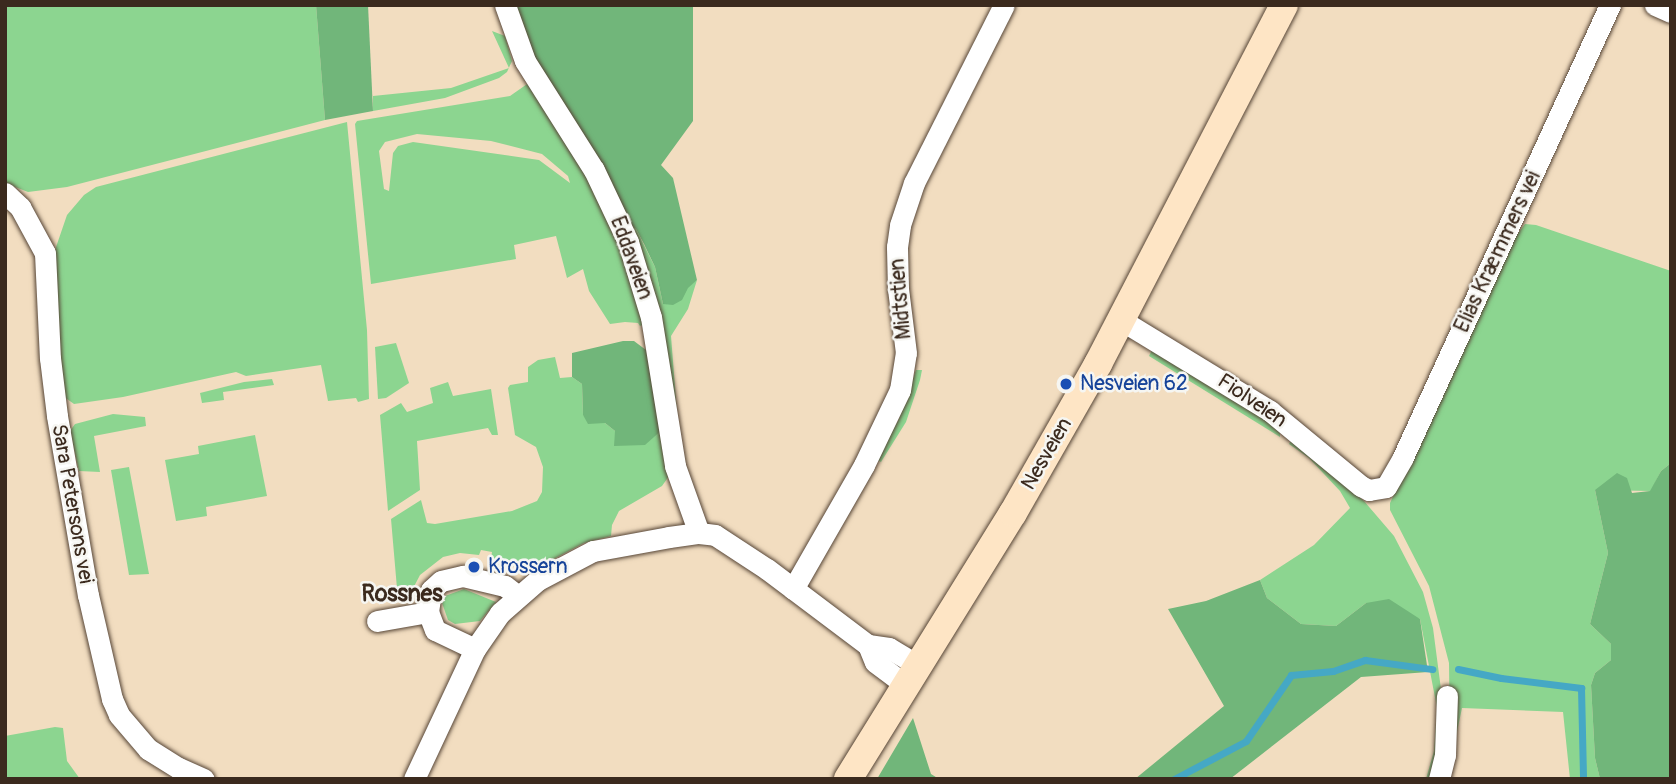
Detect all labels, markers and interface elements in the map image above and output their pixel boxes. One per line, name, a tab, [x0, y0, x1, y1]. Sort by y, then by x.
street label: Elias Kræmmers vei	[1450, 167, 1546, 337]
street label: Eddaveien	[604, 213, 658, 303]
street label: Midtstien	[885, 258, 917, 340]
street label: Fiolveien	[1213, 369, 1291, 433]
place label: Nesveien 62	[1080, 371, 1188, 397]
marker: Nesveien 62	[1058, 376, 1074, 392]
street label: Nesveien	[1016, 413, 1078, 495]
street label: Sara Petersons vei	[46, 422, 98, 586]
place label: Krossern	[488, 554, 568, 580]
marker: Krossern	[466, 559, 482, 575]
district label: Rossnes	[362, 580, 442, 608]

